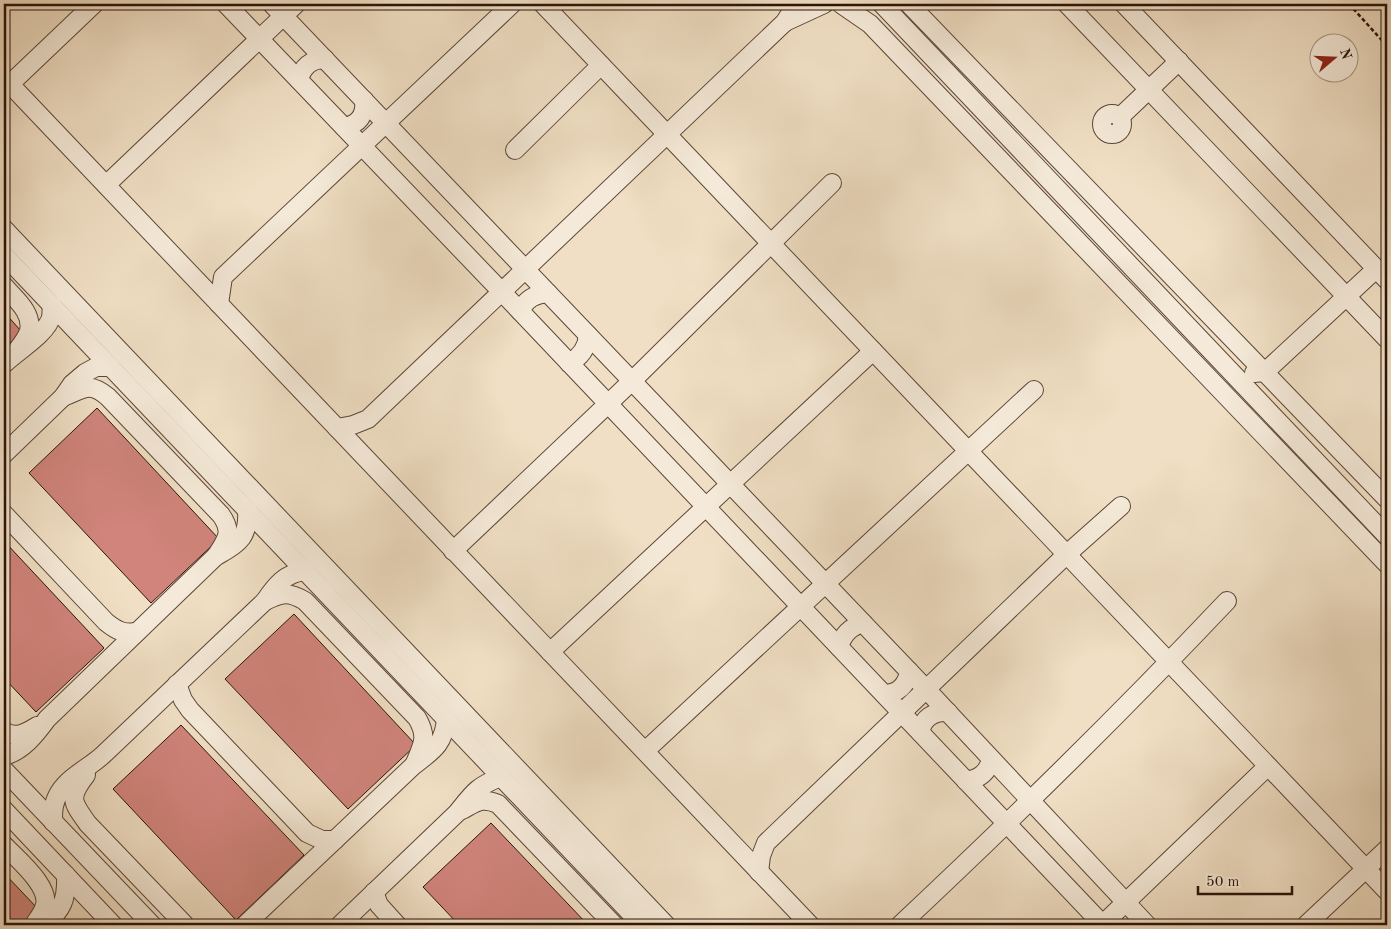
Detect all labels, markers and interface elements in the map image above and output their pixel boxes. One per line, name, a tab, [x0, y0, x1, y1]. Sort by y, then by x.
north arrow	[1308, 32, 1358, 82]
text: N	[1337, 47, 1354, 62]
scale bar	[1198, 864, 1292, 896]
text: 50 m	[1206, 875, 1240, 890]

